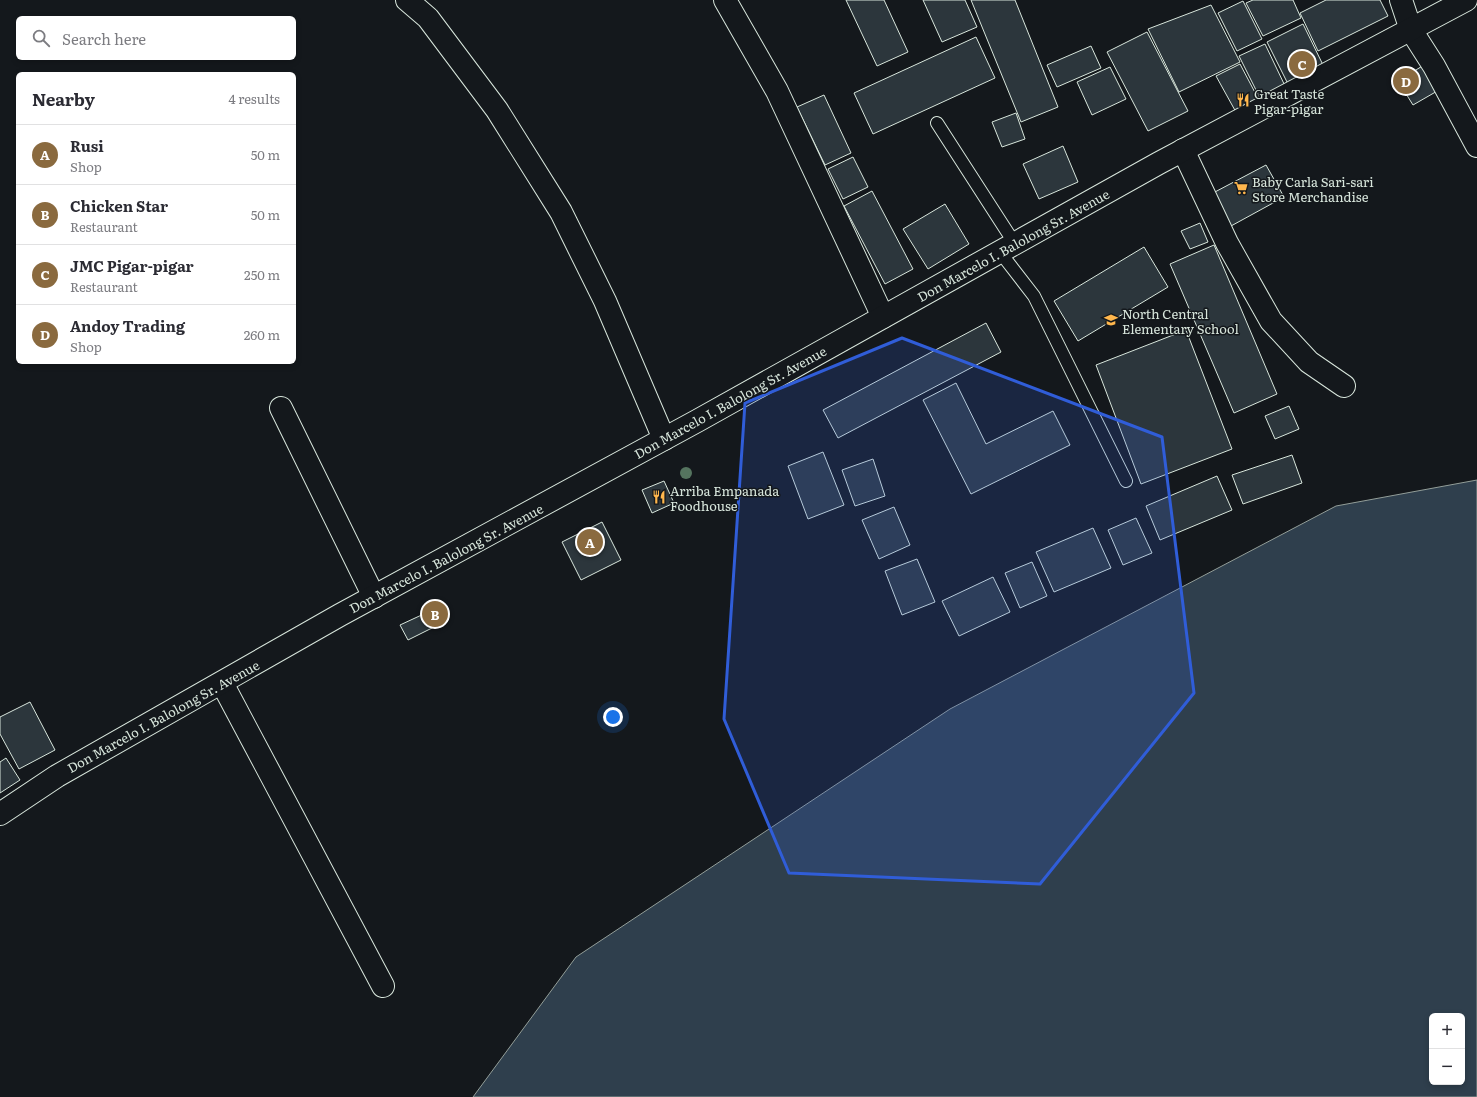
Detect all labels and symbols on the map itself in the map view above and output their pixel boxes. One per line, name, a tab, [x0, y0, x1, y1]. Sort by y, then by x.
pin: C	[1289, 49, 1315, 79]
pin: D	[1393, 66, 1419, 96]
place label: Great Taste Pigar-pigar	[1254, 84, 1324, 118]
restaurant icon: Great Taste Pigar-pigar	[1235, 92, 1251, 108]
place label: Baby Carla Sari-sari Store Merchandise	[1252, 172, 1374, 206]
supermarket icon: Baby Carla Sari-sari Store Merchandise	[1233, 180, 1249, 196]
street label: Don Marcelo I. Balolong Sr. Avenue	[913, 184, 1113, 306]
place label: North Central Elementary School	[1122, 304, 1239, 338]
school or university icon: North Central Elementary School	[1103, 312, 1119, 328]
street label: Don Marcelo I. Balolong Sr. Avenue	[630, 341, 830, 463]
place label: Arriba Empanada Foodhouse	[670, 481, 779, 515]
restaurant icon: Arriba Empanada Foodhouse	[651, 489, 667, 505]
street label: Don Marcelo I. Balolong Sr. Avenue	[346, 500, 546, 616]
pin: A	[577, 527, 603, 557]
pin: B	[422, 599, 448, 629]
street label: Don Marcelo I. Balolong Sr. Avenue	[63, 655, 263, 777]
your location	[603, 707, 623, 727]

